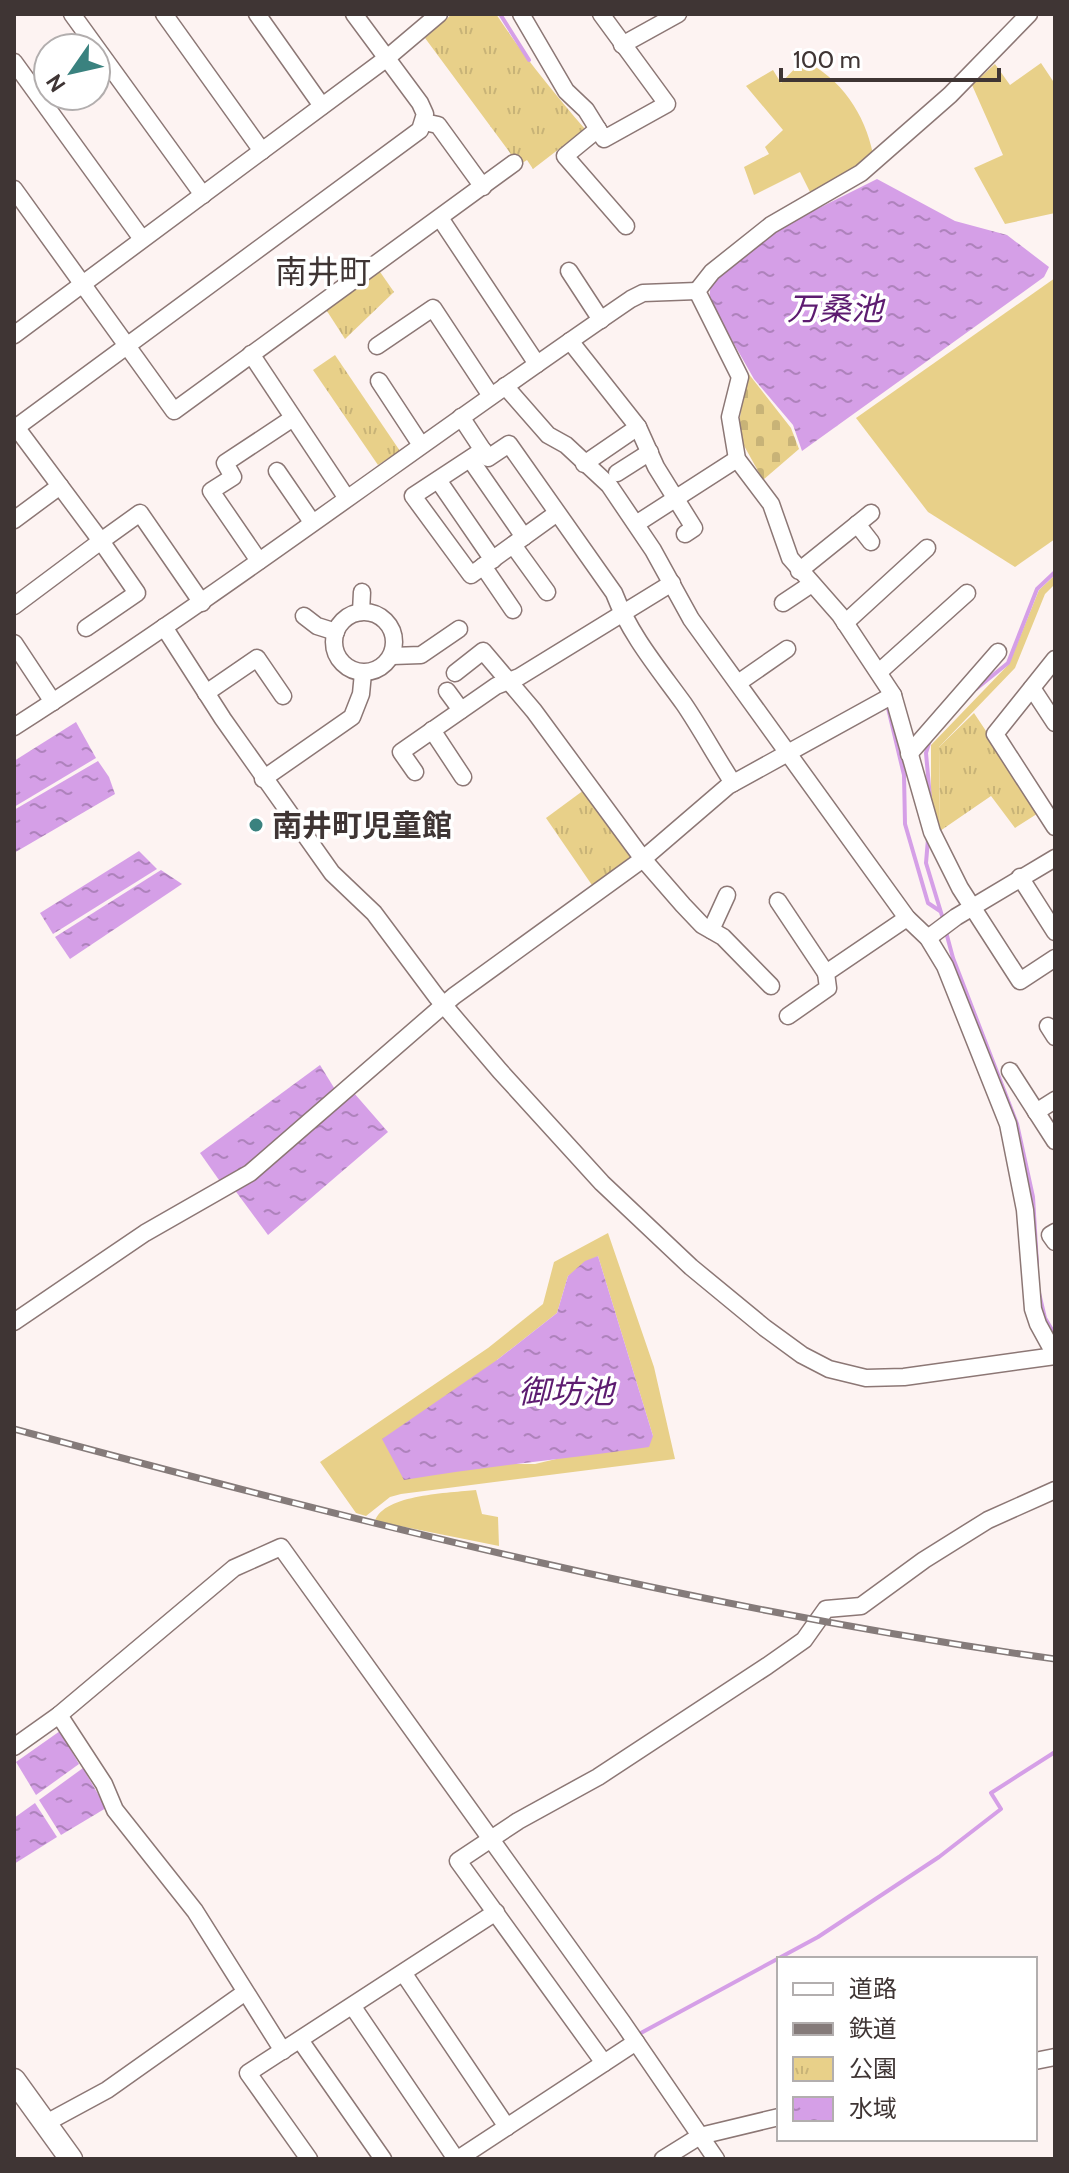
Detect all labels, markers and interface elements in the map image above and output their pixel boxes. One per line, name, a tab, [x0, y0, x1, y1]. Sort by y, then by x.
north arrow	[32, 32, 112, 112]
scale bar	[781, 32, 999, 82]
text: 100 m	[793, 45, 861, 74]
text: N	[40, 69, 71, 97]
district label: 南井町	[275, 252, 371, 291]
water label: 万桑池	[787, 289, 886, 328]
place label: 南井町児童館	[272, 807, 452, 844]
marker: 南井町児童館	[247, 816, 265, 834]
water label: 御坊池	[518, 1372, 617, 1411]
legend	[777, 1957, 1037, 2141]
text: 道路	[849, 1974, 897, 2003]
text: 鉄道	[849, 2014, 897, 2043]
text: 公園	[849, 2054, 897, 2083]
text: 水域	[849, 2094, 897, 2123]

